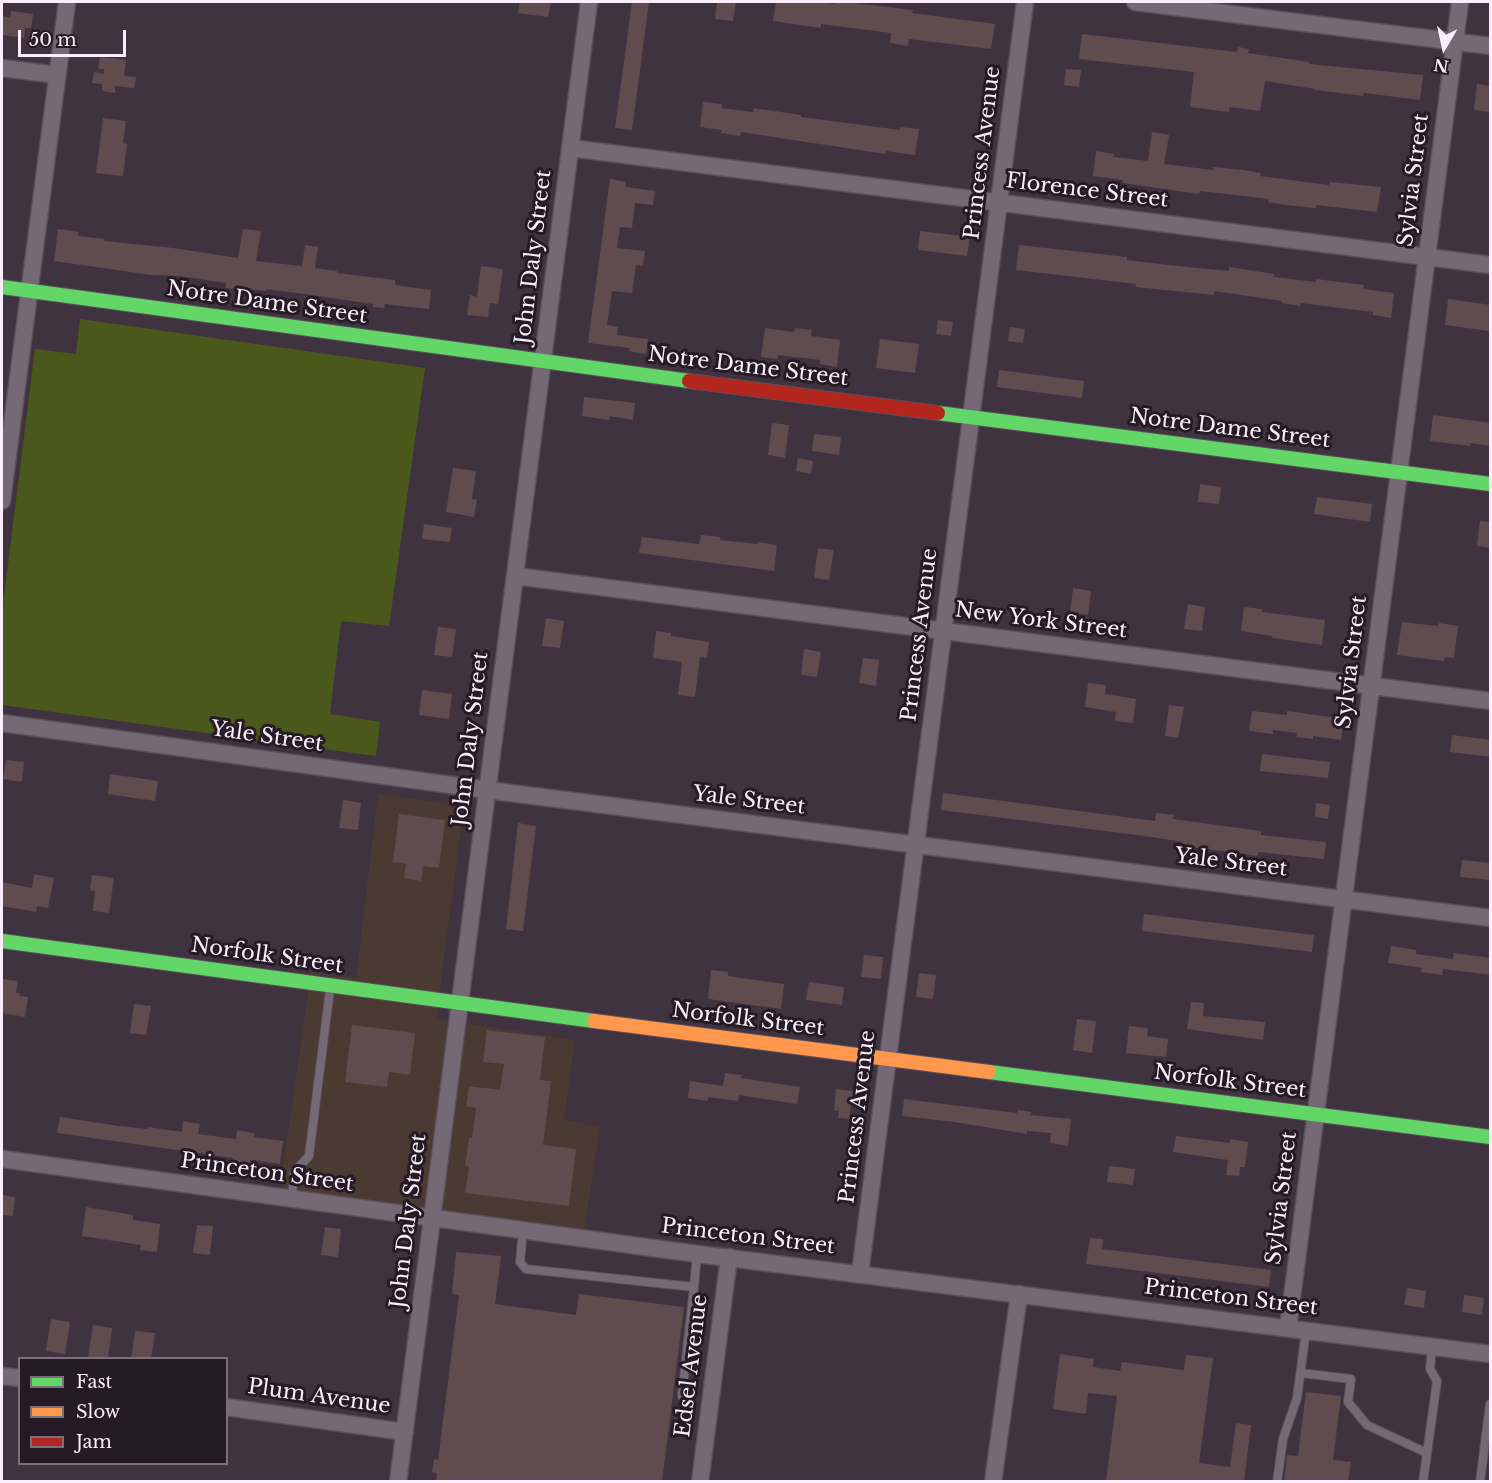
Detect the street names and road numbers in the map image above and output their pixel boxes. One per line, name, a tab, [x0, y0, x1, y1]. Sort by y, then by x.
street label: Princess Avenue	[960, 65, 1006, 241]
street label: Sylvia Street	[1393, 112, 1435, 248]
street label: John Daly Street	[511, 168, 557, 346]
street label: Florence Street	[1004, 169, 1170, 213]
street label: Notre Dame Street	[165, 276, 369, 330]
street label: Notre Dame Street	[646, 342, 850, 392]
street label: Notre Dame Street	[1128, 404, 1332, 454]
street label: Princess Avenue	[897, 547, 943, 723]
street label: Sylvia Street	[1331, 594, 1373, 730]
street label: New York Street	[954, 598, 1128, 644]
street label: John Daly Street	[448, 650, 494, 828]
street label: Yale Street	[209, 717, 325, 757]
street label: Yale Street	[691, 782, 807, 820]
street label: Yale Street	[1173, 844, 1289, 882]
street label: Norfolk Street	[189, 933, 345, 979]
street label: Norfolk Street	[670, 998, 826, 1042]
street label: Princess Avenue	[835, 1029, 881, 1205]
street label: Norfolk Street	[1152, 1060, 1308, 1104]
street label: Sylvia Street	[1261, 1130, 1303, 1266]
street label: John Daly Street	[386, 1132, 432, 1310]
street label: Princeton Street	[179, 1148, 355, 1198]
street label: Princeton Street	[660, 1214, 836, 1260]
street label: Princeton Street	[1143, 1275, 1319, 1321]
street label: Edsel Avenue	[671, 1293, 713, 1439]
street label: Plum Avenue	[246, 1375, 392, 1419]

